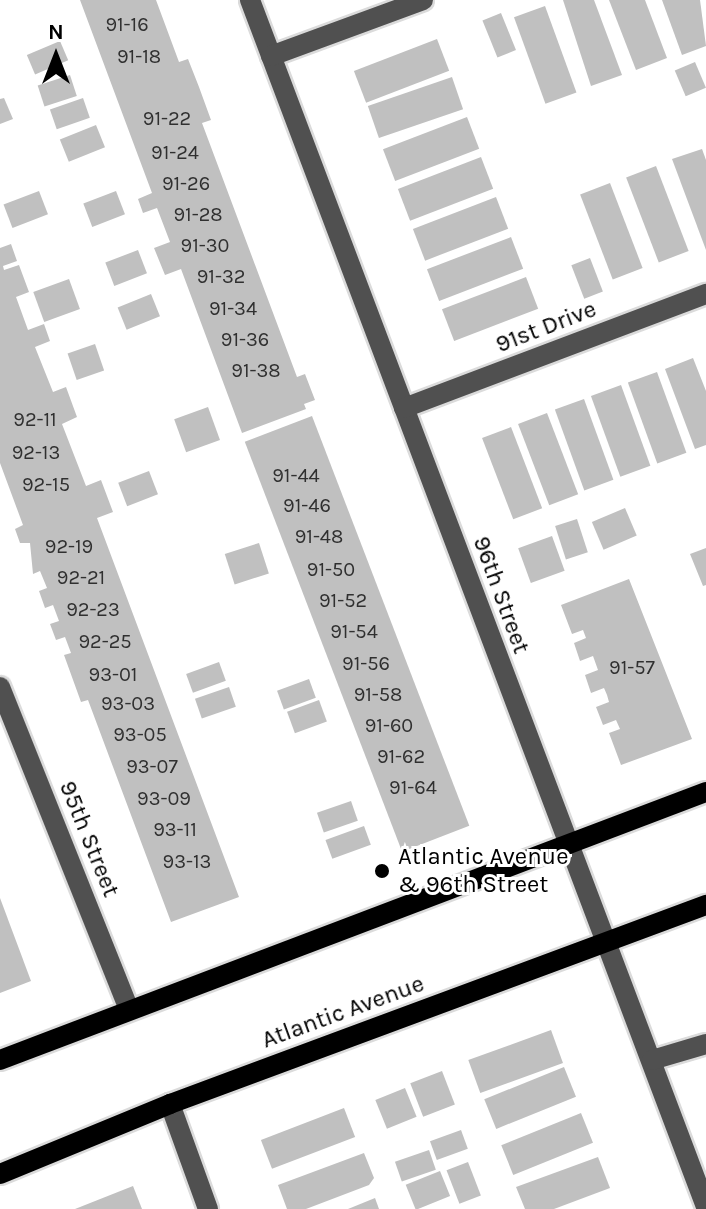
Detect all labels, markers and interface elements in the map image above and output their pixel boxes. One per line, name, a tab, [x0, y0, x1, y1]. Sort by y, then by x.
house number: 91-16	[105, 12, 149, 36]
north arrow	[16, 16, 96, 96]
text: N	[48, 19, 64, 45]
house number: 91-18	[117, 44, 161, 68]
house number: 91-22	[143, 106, 191, 130]
house number: 91-24	[151, 140, 199, 164]
house number: 91-26	[162, 171, 210, 195]
house number: 91-28	[173, 202, 223, 226]
house number: 91-30	[181, 233, 229, 257]
house number: 91-32	[197, 264, 245, 288]
street label: 91st Drive	[492, 295, 600, 359]
house number: 91-34	[209, 296, 257, 320]
house number: 91-36	[221, 327, 269, 351]
house number: 91-38	[231, 358, 281, 382]
house number: 92-11	[13, 407, 57, 431]
house number: 92-13	[12, 440, 60, 464]
house number: 91-44	[272, 463, 320, 487]
house number: 92-15	[22, 472, 70, 496]
house number: 91-46	[283, 493, 331, 517]
house number: 91-48	[295, 524, 343, 548]
street label: 96th Street	[466, 532, 536, 658]
house number: 92-19	[45, 534, 93, 558]
house number: 91-50	[307, 557, 355, 581]
house number: 92-21	[57, 565, 105, 589]
house number: 91-52	[319, 588, 367, 612]
house number: 92-23	[66, 597, 120, 621]
house number: 91-54	[330, 619, 378, 643]
house number: 92-25	[78, 629, 132, 653]
house number: 91-56	[342, 651, 390, 675]
house number: 91-57	[609, 655, 655, 679]
house number: 93-01	[89, 662, 137, 686]
house number: 91-58	[354, 682, 402, 706]
house number: 93-03	[101, 691, 155, 715]
house number: 91-60	[365, 713, 413, 737]
house number: 93-05	[113, 722, 167, 746]
house number: 91-62	[377, 744, 425, 768]
house number: 93-07	[126, 754, 178, 778]
house number: 91-64	[389, 775, 437, 799]
street label: 95th Street	[53, 777, 125, 901]
house number: 93-09	[137, 786, 191, 810]
house number: 93-11	[153, 817, 197, 841]
place label: Atlantic Avenue & 96th Street	[398, 843, 568, 899]
house number: 93-13	[163, 849, 211, 873]
marker: Atlantic Avenue & 96th Street	[373, 862, 391, 880]
street label: Atlantic Avenue	[258, 969, 428, 1055]

